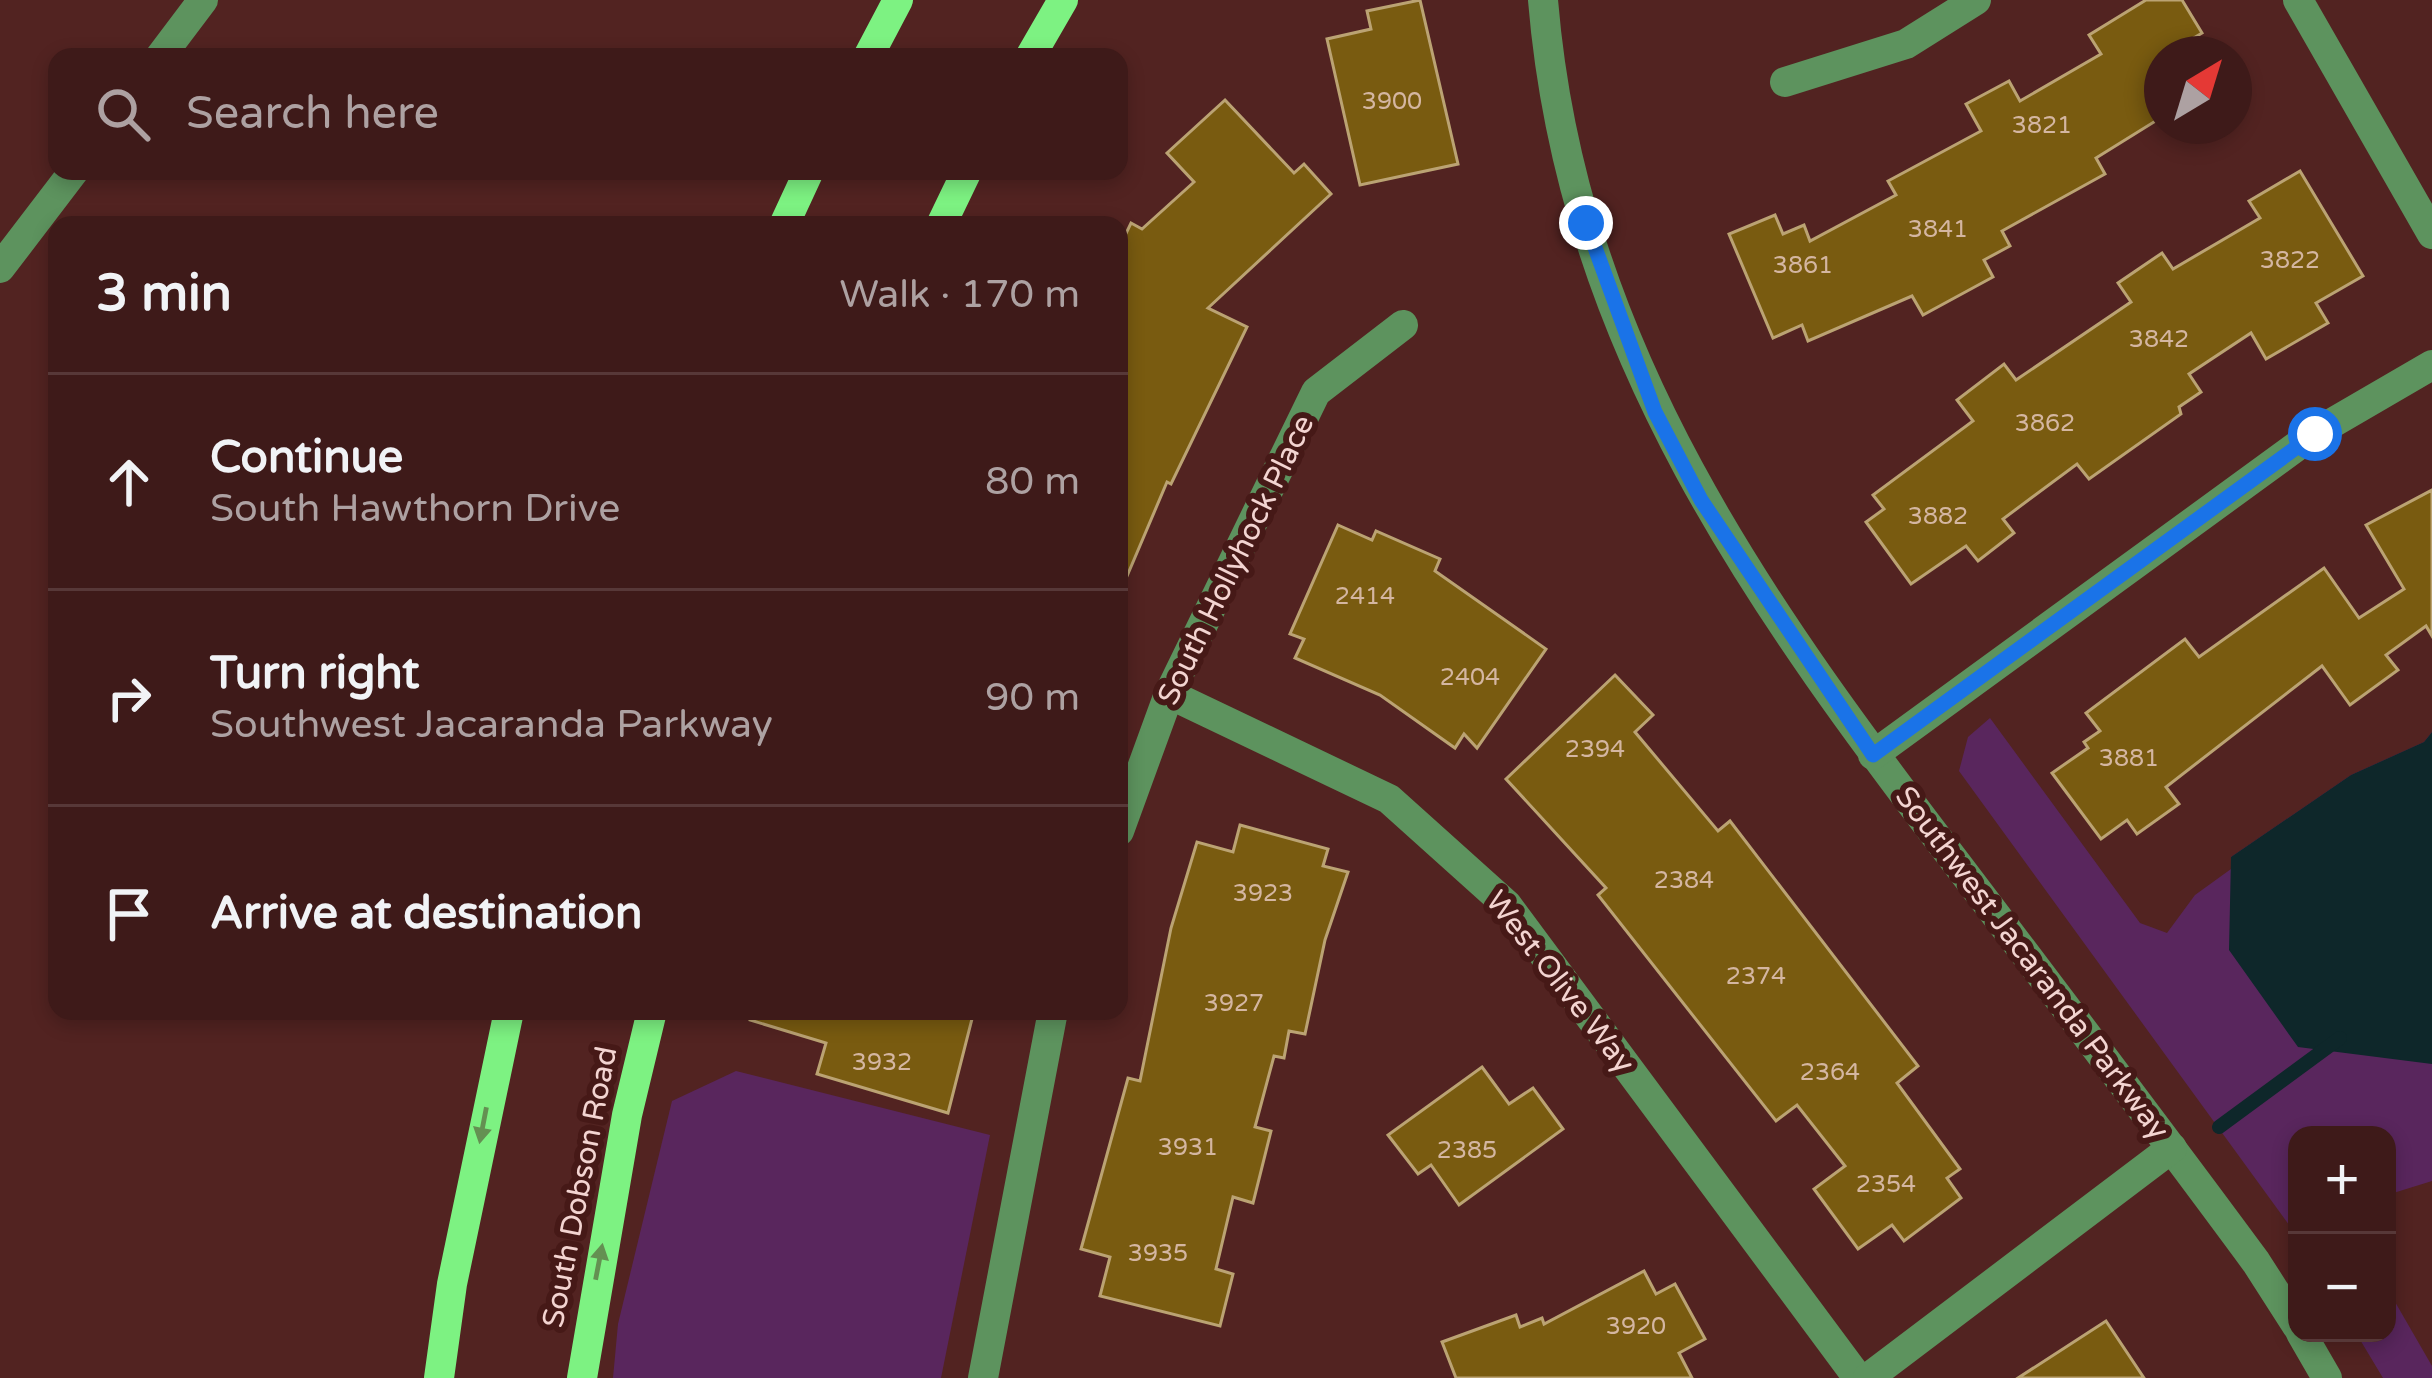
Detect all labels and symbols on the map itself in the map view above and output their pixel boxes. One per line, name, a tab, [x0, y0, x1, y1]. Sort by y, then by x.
north arrow	[2144, 36, 2252, 144]
house number: 3900	[1362, 87, 1422, 116]
house number: 3821	[2012, 111, 2072, 140]
route end	[1559, 196, 1613, 250]
house number: 3841	[1908, 215, 1968, 244]
house number: 3822	[2260, 246, 2320, 275]
house number: 3861	[1773, 251, 1833, 280]
house number: 3842	[2129, 325, 2189, 354]
route start	[2288, 407, 2342, 461]
street label: South Hollyhock Place	[1150, 409, 1322, 711]
house number: 3862	[2015, 409, 2075, 438]
house number: 3882	[1908, 502, 1968, 531]
house number: 2414	[1335, 582, 1395, 611]
house number: 2404	[1440, 663, 1500, 692]
house number: 2394	[1565, 735, 1625, 764]
house number: 3881	[2099, 744, 2159, 773]
street label: Southwest Jacaranda Parkway	[1887, 779, 2177, 1147]
house number: 2384	[1654, 866, 1714, 895]
house number: 3923	[1233, 879, 1293, 908]
street label: West Olive Way	[1477, 884, 1643, 1080]
house number: 2374	[1726, 962, 1786, 991]
house number: 3927	[1204, 989, 1264, 1018]
street label: South Dobson Road	[535, 1043, 625, 1331]
house number: 3932	[852, 1048, 912, 1077]
house number: 2364	[1800, 1058, 1860, 1087]
one-way arrow	[473, 1107, 492, 1144]
house number: 3931	[1158, 1133, 1218, 1162]
house number: 2385	[1437, 1136, 1497, 1165]
house number: 2354	[1856, 1170, 1916, 1199]
house number: 3935	[1128, 1239, 1188, 1268]
one-way arrow	[590, 1243, 609, 1281]
house number: 3920	[1606, 1312, 1666, 1341]

